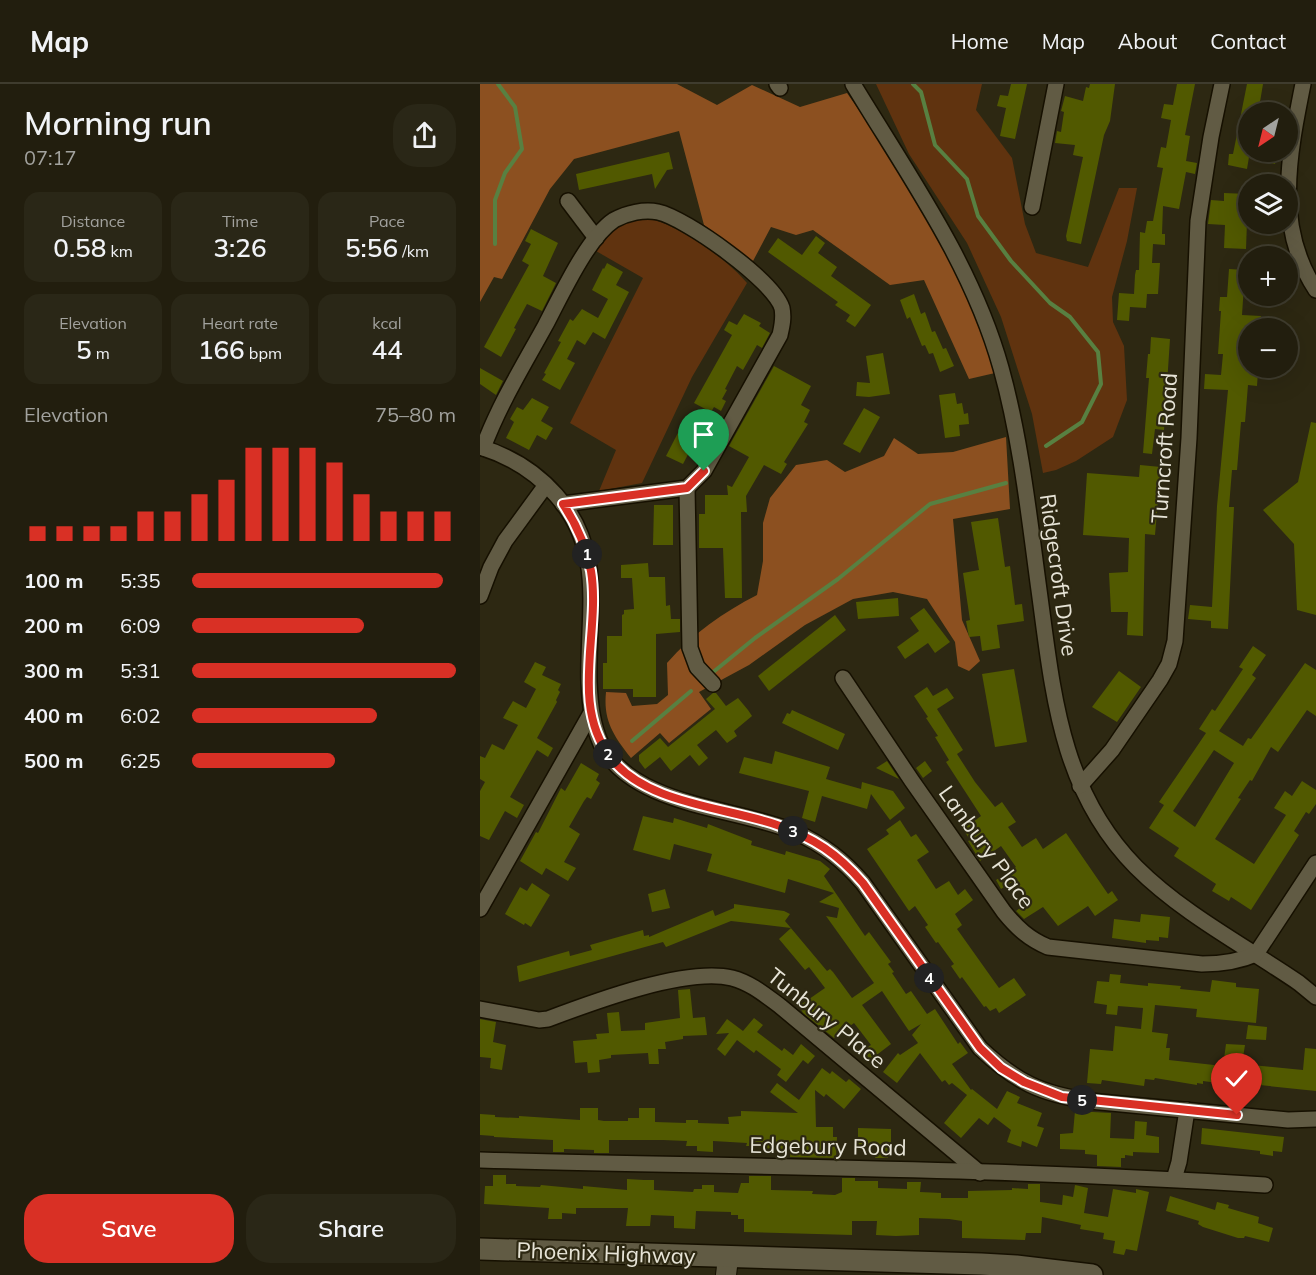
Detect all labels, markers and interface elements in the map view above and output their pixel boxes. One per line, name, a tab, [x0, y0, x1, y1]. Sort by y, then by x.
text: Map	[30, 24, 89, 59]
text: Home	[951, 28, 1009, 54]
text: Map	[1042, 28, 1085, 54]
text: About	[1118, 28, 1177, 54]
text: Contact	[1210, 28, 1286, 54]
text: Morning run	[24, 102, 212, 143]
north arrow	[1238, 102, 1298, 162]
map controls	[1238, 102, 1298, 378]
button: share	[393, 104, 456, 167]
text: 07:17	[24, 145, 77, 170]
button: layers	[1238, 174, 1298, 234]
text: Distance	[61, 211, 125, 231]
text: Time	[222, 211, 258, 231]
text: Pace	[369, 211, 405, 231]
text: 0.58	[53, 231, 106, 264]
text: 3:26	[214, 231, 266, 264]
text: 5:56	[345, 231, 398, 264]
text: km	[106, 241, 133, 261]
text: /km	[398, 241, 429, 261]
button: +	[1238, 246, 1298, 306]
text: Elevation	[59, 313, 127, 333]
text: Heart rate	[202, 313, 278, 333]
text: kcal	[372, 313, 402, 333]
button: −	[1238, 318, 1298, 378]
text: 5	[76, 333, 92, 366]
text: 166	[198, 333, 245, 366]
text: 44	[371, 333, 403, 366]
text: m	[92, 343, 110, 363]
text: bpm	[245, 343, 282, 363]
street label: Turncroft Road	[1145, 372, 1183, 524]
text: Elevation	[24, 402, 109, 427]
text: 75–80 m	[375, 402, 456, 427]
pin	[678, 409, 729, 471]
icon: arrive	[687, 418, 720, 451]
street label: Ridgecroft Drive	[1034, 492, 1084, 658]
pin: 1	[572, 539, 602, 569]
text: 1	[582, 544, 592, 564]
text: 100 m	[24, 568, 83, 593]
text: 5:35	[120, 568, 161, 593]
text: 200 m	[24, 613, 83, 638]
text: 6:09	[120, 613, 161, 638]
text: 300 m	[24, 658, 83, 683]
text: 5:31	[120, 658, 161, 683]
text: 400 m	[24, 703, 83, 728]
text: 6:02	[120, 703, 161, 728]
pin: 2	[593, 739, 623, 769]
text: 2	[603, 744, 613, 764]
text: 500 m	[24, 748, 83, 773]
text: 6:25	[120, 748, 161, 773]
street label: Lanbury Place	[933, 780, 1041, 914]
pin: 3	[778, 816, 808, 846]
text: 3	[788, 821, 798, 841]
street label: Tunbury Place	[762, 962, 892, 1074]
pin: 4	[914, 963, 944, 993]
text: 4	[924, 968, 934, 988]
pin	[1211, 1053, 1262, 1115]
icon: check	[1220, 1062, 1253, 1095]
pin: 5	[1067, 1085, 1097, 1115]
text: 5	[1077, 1090, 1087, 1110]
street label: Edgebury Road	[749, 1131, 907, 1161]
button: Save	[24, 1194, 234, 1263]
button: Share	[246, 1194, 456, 1263]
street label: Phoenix Highway	[516, 1236, 696, 1270]

